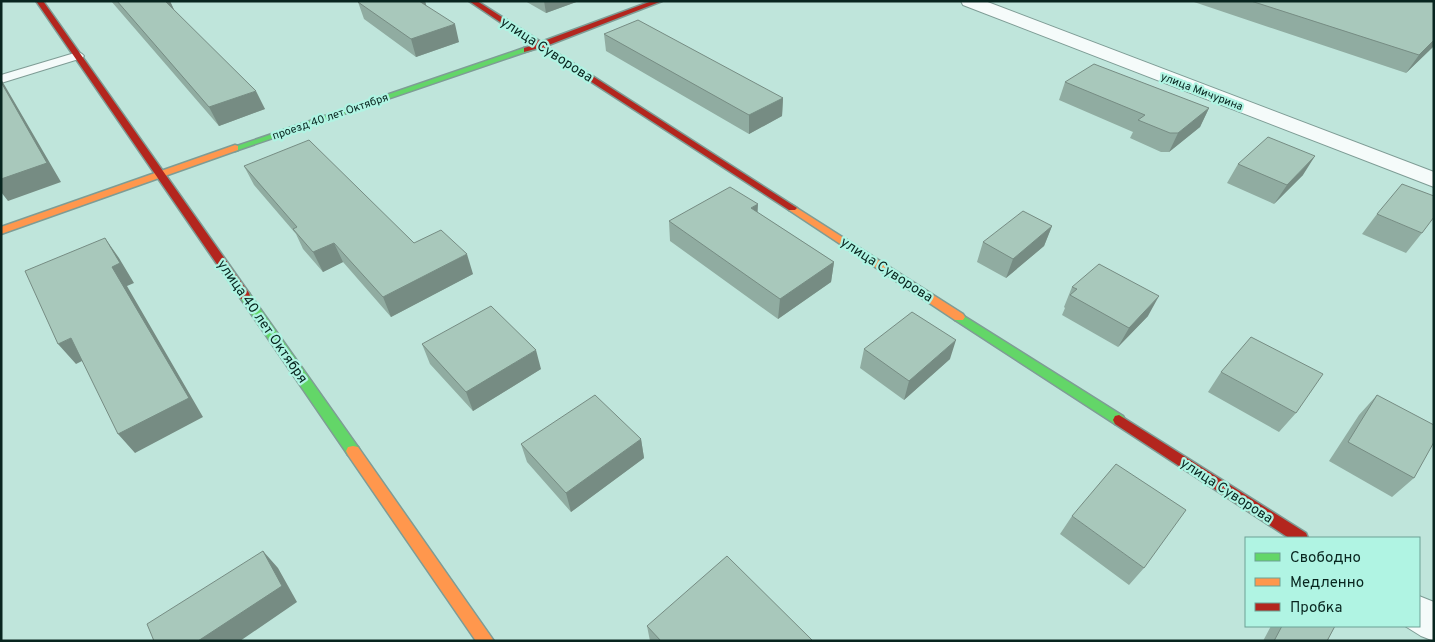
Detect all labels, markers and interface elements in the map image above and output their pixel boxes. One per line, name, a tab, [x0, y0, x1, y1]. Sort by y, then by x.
street label: улица Суворова	[497, 14, 596, 86]
street label: улица Мичурина	[1159, 70, 1245, 114]
street label: проезд 40 лет Октября	[271, 91, 390, 143]
street label: улица Суворова	[837, 234, 936, 306]
street label: улица 40 лет Октября	[213, 257, 311, 387]
street label: улица Суворова	[1177, 455, 1276, 527]
legend	[1245, 537, 1420, 627]
text: Свободно	[1290, 549, 1361, 568]
text: Медленно	[1290, 574, 1364, 593]
text: Пробка	[1290, 599, 1342, 618]

